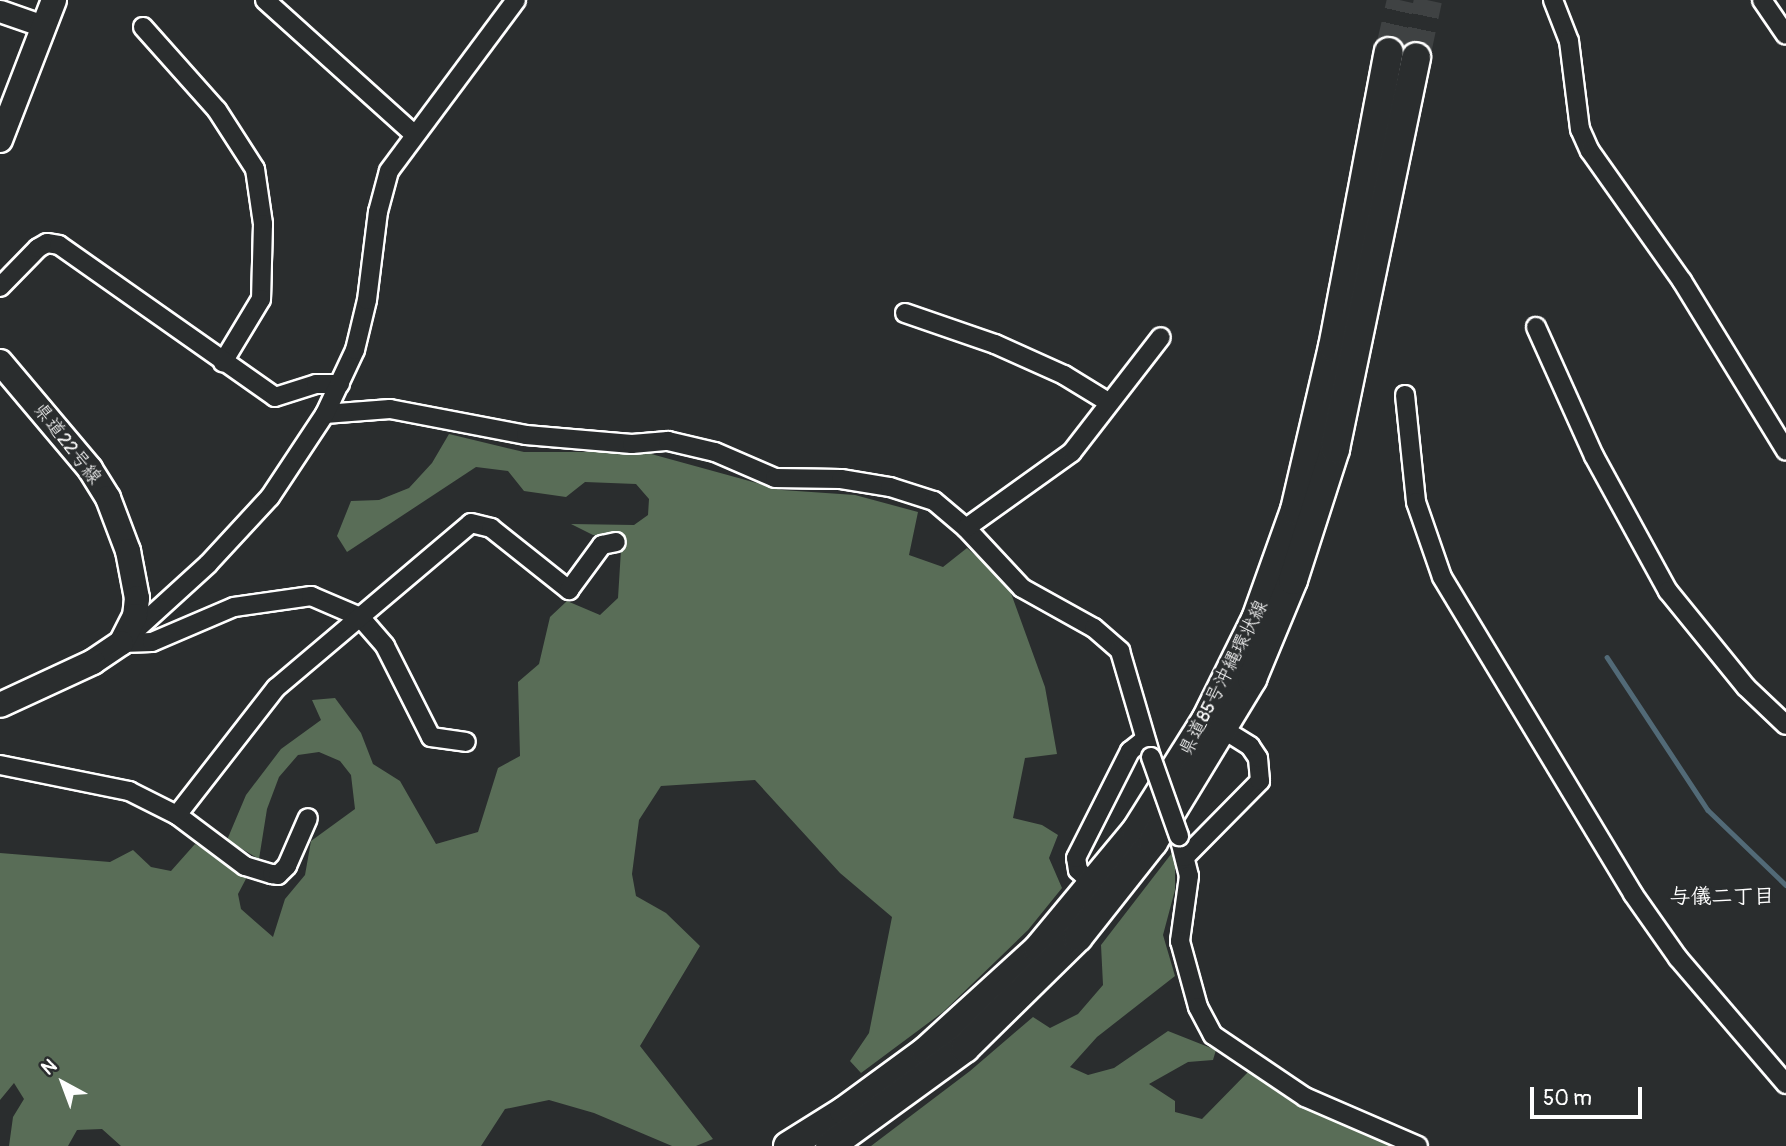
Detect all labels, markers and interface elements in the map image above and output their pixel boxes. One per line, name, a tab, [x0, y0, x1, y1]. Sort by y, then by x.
street label: 県道22号線	[28, 399, 106, 489]
street label: 県道85号沖縄環状線	[1175, 596, 1273, 760]
district label: 与儀二丁目	[1670, 884, 1774, 910]
north arrow	[28, 1048, 98, 1118]
text: N	[36, 1054, 62, 1080]
scale bar	[1534, 1072, 1646, 1116]
text: 50 m	[1543, 1085, 1592, 1112]

